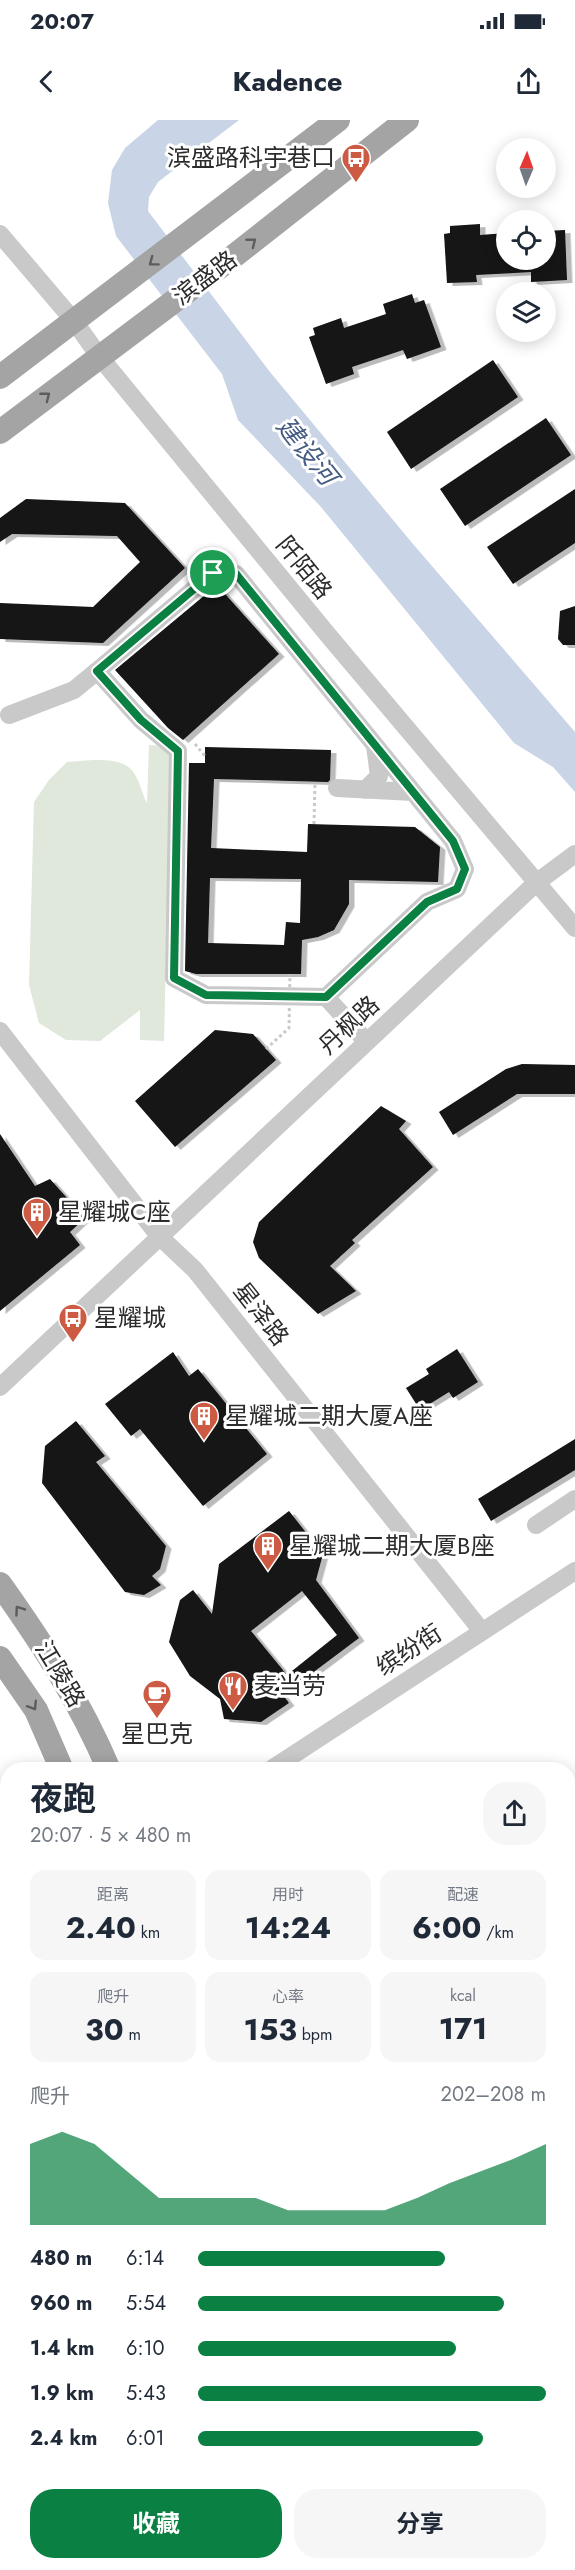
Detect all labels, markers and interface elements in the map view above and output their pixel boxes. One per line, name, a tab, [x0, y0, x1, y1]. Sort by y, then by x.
text: 20:07	[30, 5, 94, 37]
text: Kadence	[233, 62, 342, 101]
icon: back	[30, 65, 63, 98]
icon: share	[512, 65, 545, 98]
north arrow	[496, 138, 556, 198]
map controls	[496, 138, 556, 342]
place label: 滨盛路科宇巷口	[167, 140, 335, 175]
bus stop icon: 滨盛路科宇巷口	[340, 142, 372, 184]
button: locate	[496, 210, 556, 270]
one-way arrow	[245, 238, 256, 249]
street label: 滨盛路	[165, 242, 244, 313]
one-way arrow	[148, 254, 159, 265]
button: layers	[496, 282, 556, 342]
one-way arrow	[40, 393, 51, 404]
water label: 建设河	[268, 409, 349, 497]
street label: 阡陌路	[268, 529, 341, 607]
pin	[187, 547, 238, 598]
icon: arrive	[196, 556, 229, 589]
street label: 丹枫路	[310, 987, 387, 1062]
place label: 星耀城C座	[58, 1194, 170, 1229]
building icon: 星耀城C座	[21, 1196, 53, 1238]
street label: 星泽路	[225, 1275, 297, 1353]
place label: 星耀城	[94, 1300, 166, 1335]
bus stop icon: 星耀城	[57, 1302, 89, 1344]
place label: 星耀城二期大厦A座	[225, 1398, 433, 1433]
building icon: 星耀城二期大厦A座	[188, 1400, 220, 1442]
place label: 星耀城二期大厦B座	[289, 1528, 494, 1563]
building icon: 星耀城二期大厦B座	[252, 1530, 284, 1572]
one-way arrow	[15, 1605, 26, 1616]
street label: 缤纷街	[369, 1615, 448, 1684]
street label: 江陵路	[27, 1634, 94, 1714]
place label: 麦当劳	[254, 1668, 326, 1703]
restaurant icon: 麦当劳	[217, 1670, 249, 1712]
cafe icon: 星巴克	[141, 1678, 173, 1720]
one-way arrow	[25, 1700, 37, 1710]
place label: 星巴克	[121, 1716, 193, 1751]
text: 夜跑	[30, 1775, 96, 1822]
button: share	[483, 1782, 546, 1845]
text: 20:07 · 5 × 480 m	[30, 1821, 191, 1850]
text: 距离	[97, 1883, 129, 1906]
text: 用时	[272, 1883, 304, 1906]
text: 配速	[447, 1883, 479, 1906]
text: 2.40	[66, 1906, 136, 1949]
text: 14:24	[245, 1906, 331, 1949]
text: 6:00	[412, 1906, 481, 1949]
text: km	[136, 1921, 160, 1944]
text: /km	[481, 1921, 514, 1944]
text: kcal	[450, 1984, 476, 2007]
text: 爬升	[97, 1985, 129, 2008]
text: 心率	[272, 1985, 304, 2008]
text: 171	[439, 2007, 487, 2050]
text: 30	[85, 2008, 124, 2051]
text: 153	[244, 2008, 297, 2051]
text: m	[124, 2023, 141, 2046]
text: bpm	[297, 2023, 332, 2046]
text: 202–208 m	[441, 2080, 546, 2109]
text: 爬升	[30, 2082, 70, 2111]
text: 480 m	[30, 2244, 92, 2273]
text: 6:14	[126, 2244, 164, 2273]
text: 960 m	[30, 2289, 92, 2318]
text: 5:54	[126, 2289, 166, 2318]
text: 1.4 km	[30, 2334, 95, 2363]
text: 6:10	[126, 2334, 165, 2363]
text: 1.9 km	[30, 2379, 94, 2408]
text: 5:43	[126, 2379, 166, 2408]
text: 2.4 km	[30, 2424, 97, 2453]
text: 6:01	[126, 2424, 165, 2453]
button: 收藏	[30, 2489, 282, 2558]
button: 分享	[294, 2489, 546, 2558]

